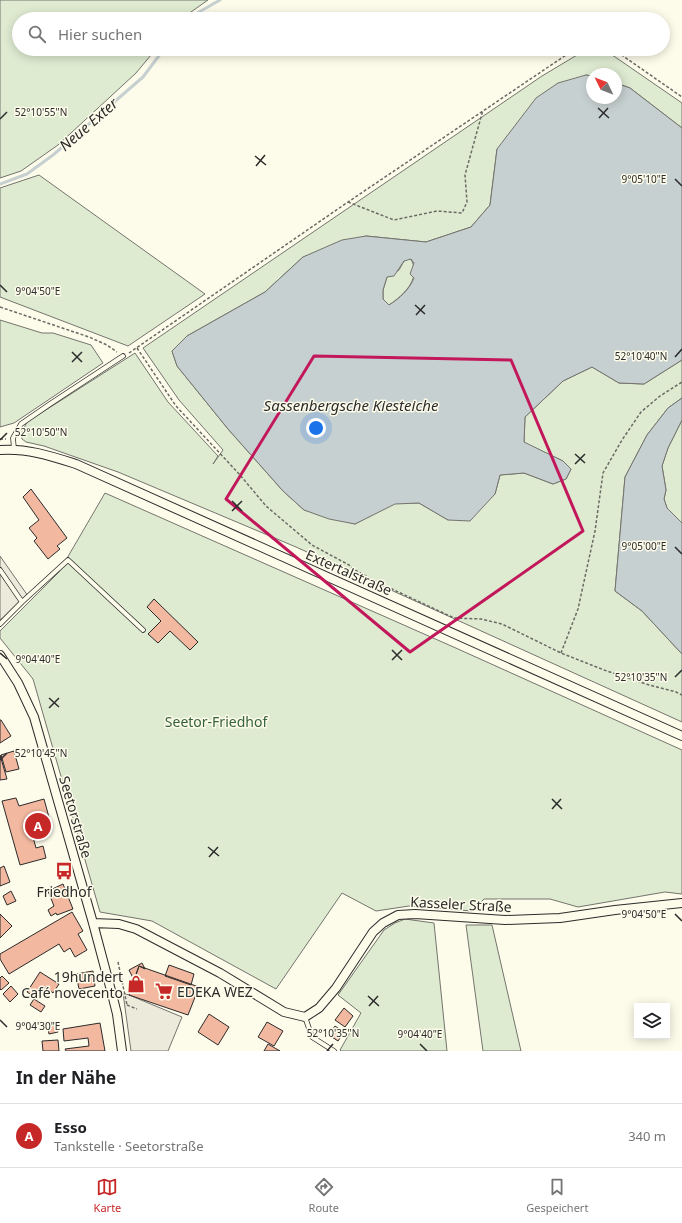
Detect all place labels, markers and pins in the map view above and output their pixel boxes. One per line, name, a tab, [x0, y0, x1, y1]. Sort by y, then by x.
pin: A	[25, 811, 51, 841]
bus stop icon: Friedhof	[54, 861, 74, 881]
place label: Friedhof	[36, 882, 93, 901]
place label: 19hundert Café novecento	[21, 967, 123, 1002]
shop icon: 19hundert Café novecento	[126, 974, 146, 994]
supermarket icon: EDEKA WEZ	[154, 981, 174, 1001]
place label: EDEKA WEZ	[177, 982, 253, 1001]

